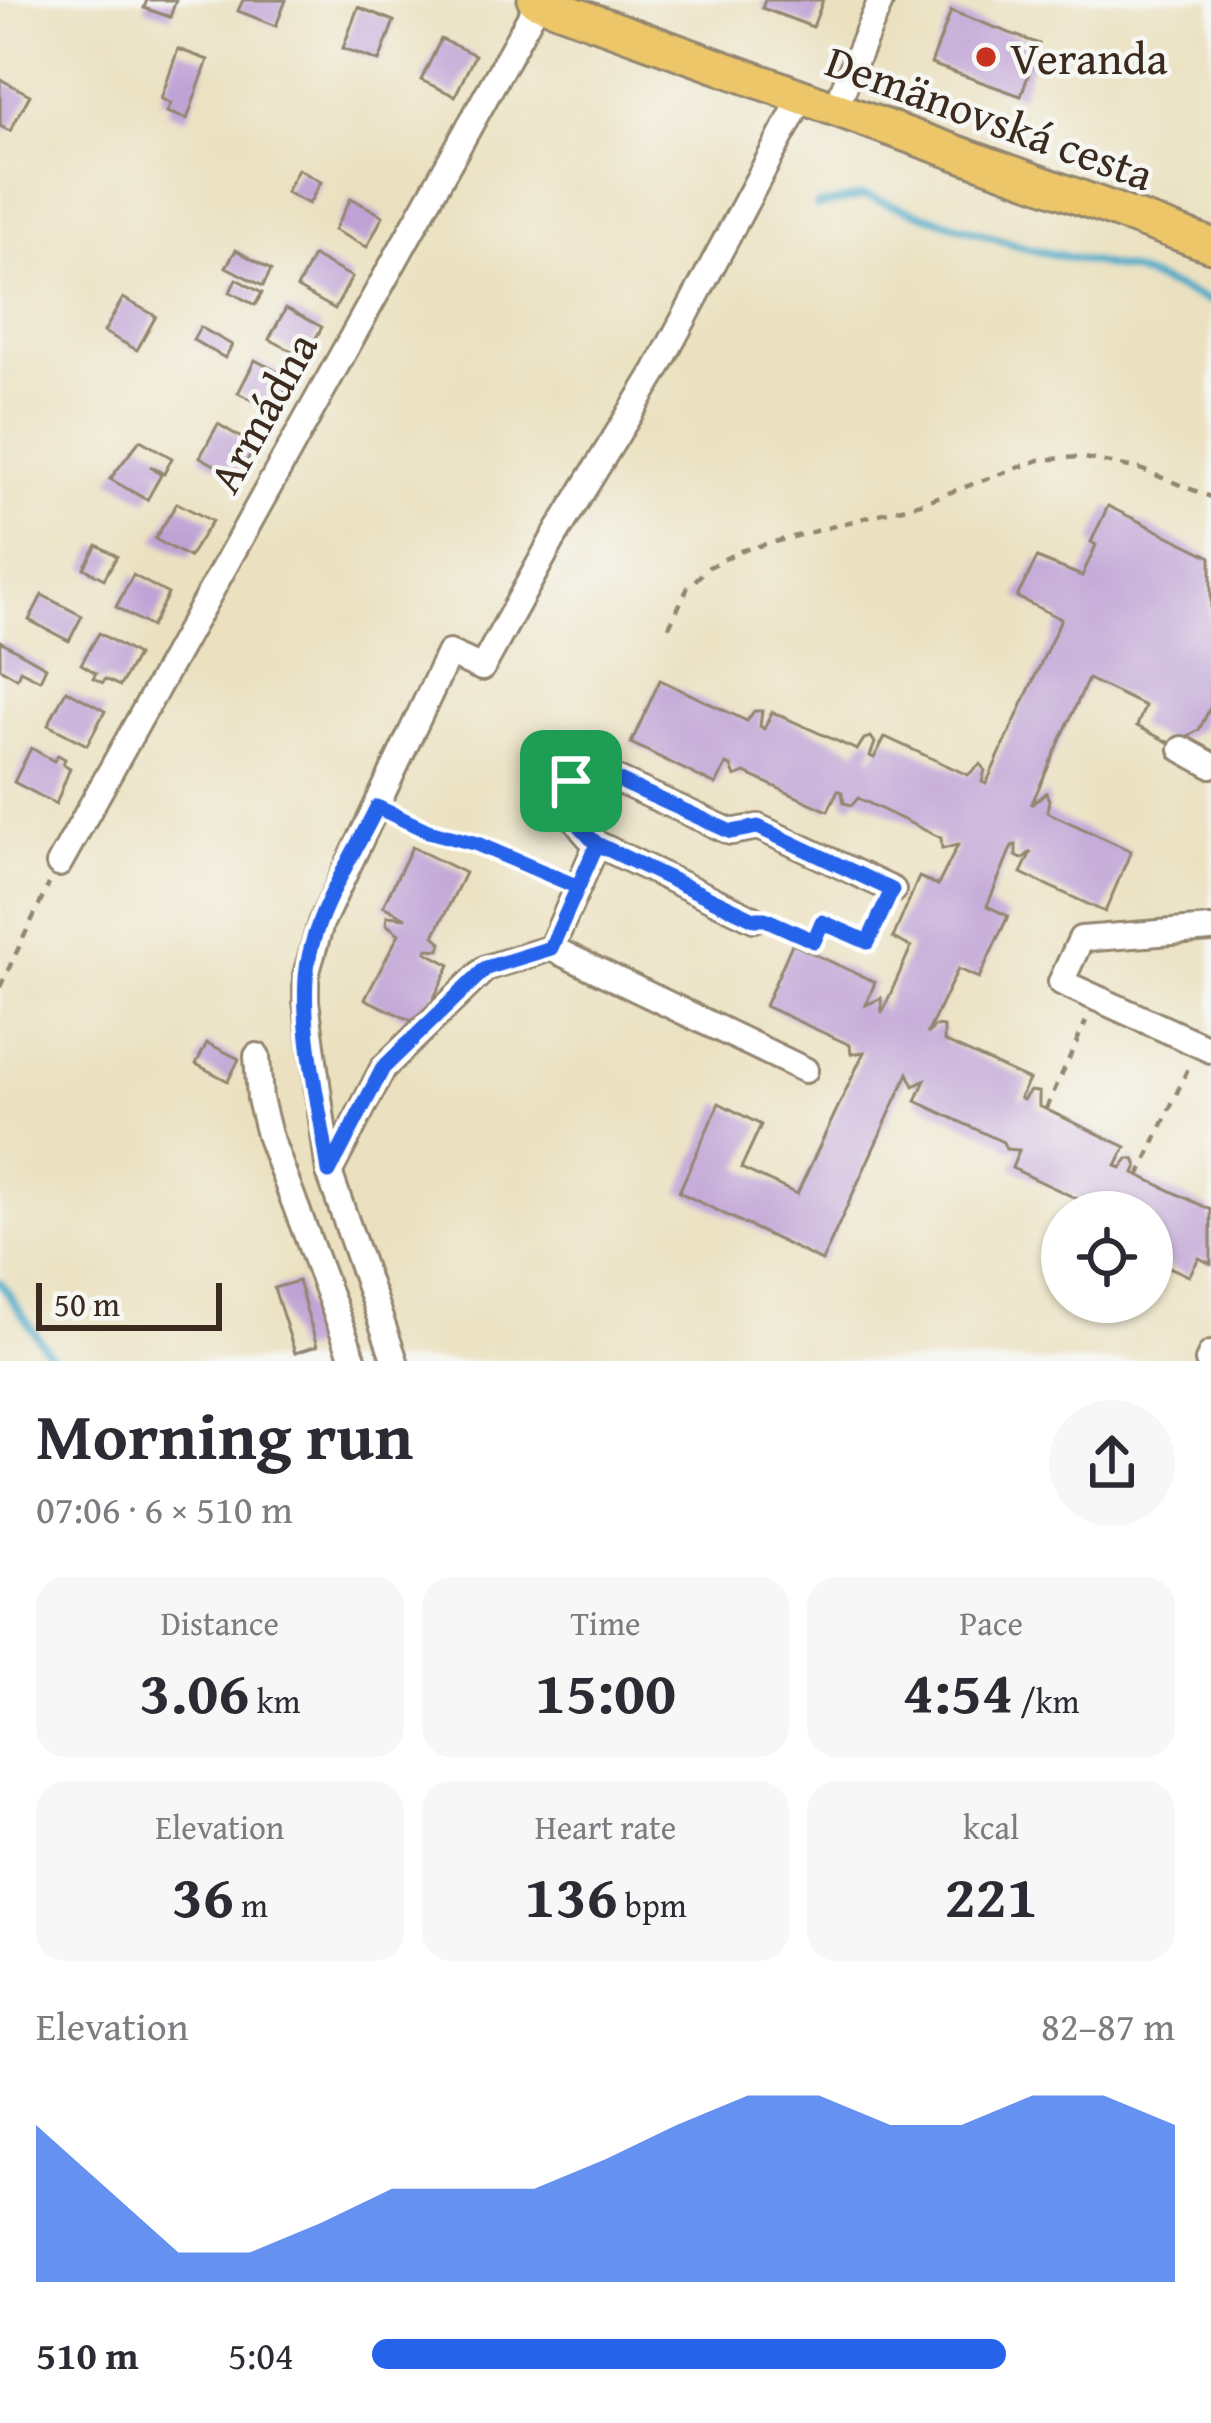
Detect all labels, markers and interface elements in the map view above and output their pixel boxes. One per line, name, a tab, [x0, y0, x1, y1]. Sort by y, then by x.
place label: Veranda	[1010, 25, 1168, 90]
street label: Demänovská cesta	[817, 28, 1163, 206]
marker: Veranda	[973, 44, 999, 70]
street label: Armádna	[191, 320, 333, 504]
pin	[520, 730, 622, 832]
icon: arrive	[538, 748, 604, 814]
map controls	[1041, 1191, 1173, 1323]
button: locate	[1041, 1191, 1173, 1323]
scale bar	[36, 1277, 222, 1330]
text: 50 m	[54, 1280, 120, 1328]
text: Morning run	[36, 1386, 413, 1483]
button: share	[1049, 1400, 1175, 1526]
text: 07:06 · 6 × 510 m	[36, 1480, 293, 1537]
text: Distance	[161, 1599, 279, 1647]
text: Time	[570, 1599, 641, 1647]
text: Pace	[959, 1599, 1023, 1647]
text: 3.06	[139, 1647, 249, 1735]
text: 15:00	[535, 1647, 676, 1735]
text: 4:54	[903, 1647, 1013, 1735]
text: km	[249, 1677, 300, 1725]
text: /km	[1013, 1677, 1080, 1725]
text: Elevation	[155, 1803, 284, 1851]
text: Heart rate	[535, 1803, 676, 1851]
text: kcal	[963, 1803, 1019, 1851]
text: 36	[172, 1851, 234, 1939]
text: 136	[524, 1851, 618, 1939]
text: 221	[945, 1851, 1038, 1939]
text: m	[234, 1881, 268, 1929]
text: bpm	[618, 1881, 687, 1929]
text: Elevation	[36, 1997, 189, 2054]
text: 82–87 m	[1041, 1997, 1175, 2054]
text: 510 m	[36, 2326, 139, 2383]
text: 5:04	[228, 2326, 294, 2383]

